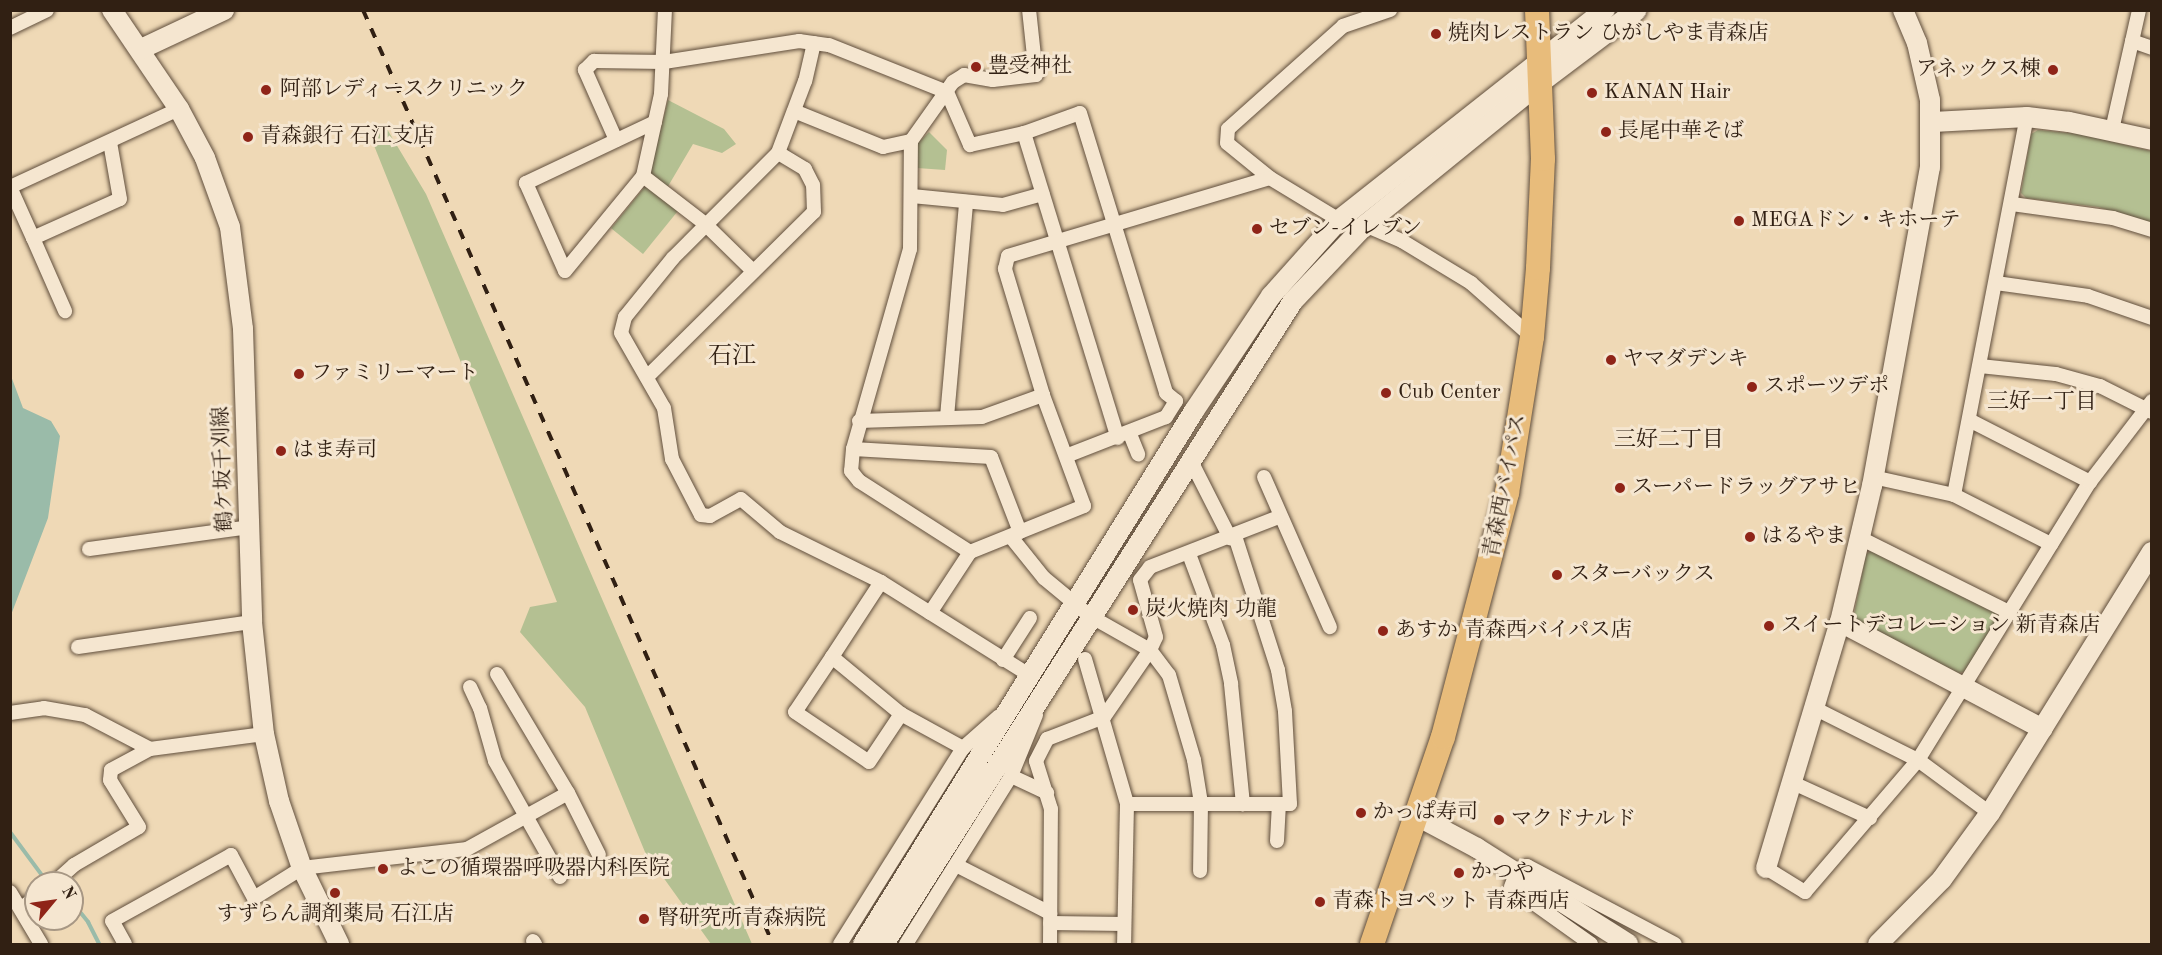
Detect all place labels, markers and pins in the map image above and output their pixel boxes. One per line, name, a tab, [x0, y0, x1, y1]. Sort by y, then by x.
place label: 焼肉レストラン ひがしやま青森店	[1448, 21, 1769, 47]
marker: 焼肉レストラン ひがしやま青森店	[1429, 27, 1443, 41]
place label: 豊受神社	[988, 54, 1072, 80]
place label: アネックス棟	[1915, 57, 2041, 83]
marker: 豊受神社	[969, 60, 983, 74]
marker: アネックス棟	[2046, 63, 2060, 77]
place label: 阿部レディースクリニック	[280, 77, 532, 103]
place label: KANAN Hair	[1604, 80, 1731, 106]
marker: 阿部レディースクリニック	[257, 81, 275, 99]
marker: KANAN Hair	[1585, 86, 1599, 100]
place label: 長尾中華そば	[1618, 119, 1744, 145]
place label: 青森銀行 石江支店	[260, 124, 434, 150]
marker: 長尾中華そば	[1599, 125, 1613, 139]
marker: 青森銀行 石江支店	[241, 130, 255, 144]
place label: MEGAドン・キホーテ	[1751, 208, 1961, 234]
marker: MEGAドン・キホーテ	[1732, 214, 1746, 228]
place label: セブン-イレブン	[1269, 216, 1424, 242]
marker: セブン-イレブン	[1250, 222, 1264, 236]
place label: ヤマダデンキ	[1623, 347, 1749, 373]
marker: ヤマダデンキ	[1604, 353, 1618, 367]
place label: ファミリーマート	[311, 361, 479, 387]
marker: ファミリーマート	[292, 367, 306, 381]
place label: スポーツデポ	[1764, 374, 1890, 400]
place label: Cub Center	[1398, 380, 1501, 406]
marker: スポーツデポ	[1745, 380, 1759, 394]
marker: Cub Center	[1379, 386, 1393, 400]
place label: はま寿司	[293, 438, 377, 464]
marker: はま寿司	[274, 444, 288, 458]
place label: スーパードラッグアサヒ	[1632, 475, 1862, 501]
marker: スーパードラッグアサヒ	[1613, 481, 1627, 495]
place label: はるやま	[1762, 524, 1846, 550]
marker: はるやま	[1743, 530, 1757, 544]
place label: スターバックス	[1569, 562, 1716, 588]
marker: スターバックス	[1550, 568, 1564, 582]
place label: 炭火焼肉 功龍	[1145, 597, 1277, 623]
marker: 炭火焼肉 功龍	[1126, 603, 1140, 617]
place label: スイートデコレーション 新青森店	[1781, 613, 2102, 639]
place label: あすか 青森西バイパス店	[1395, 618, 1632, 644]
marker: スイートデコレーション 新青森店	[1762, 619, 1776, 633]
marker: あすか 青森西バイパス店	[1376, 624, 1390, 638]
place label: かっぱ寿司	[1373, 800, 1478, 826]
marker: かっぱ寿司	[1354, 806, 1368, 820]
place label: マクドナルド	[1511, 807, 1637, 833]
marker: マクドナルド	[1492, 813, 1506, 827]
place label: よこの循環器呼吸器内科医院	[397, 856, 670, 882]
marker: よこの循環器呼吸器内科医院	[374, 860, 392, 878]
place label: かつや	[1471, 860, 1534, 886]
marker: かつや	[1452, 866, 1466, 880]
marker: すずらん調剤薬局 石江店	[328, 886, 342, 900]
place label: 青森トヨペット 青森西店	[1332, 889, 1569, 915]
marker: 青森トヨペット 青森西店	[1313, 895, 1327, 909]
place label: すずらん調剤薬局 石江店	[217, 902, 453, 928]
place label: 腎研究所青森病院	[658, 906, 826, 932]
marker: 腎研究所青森病院	[635, 910, 653, 928]

